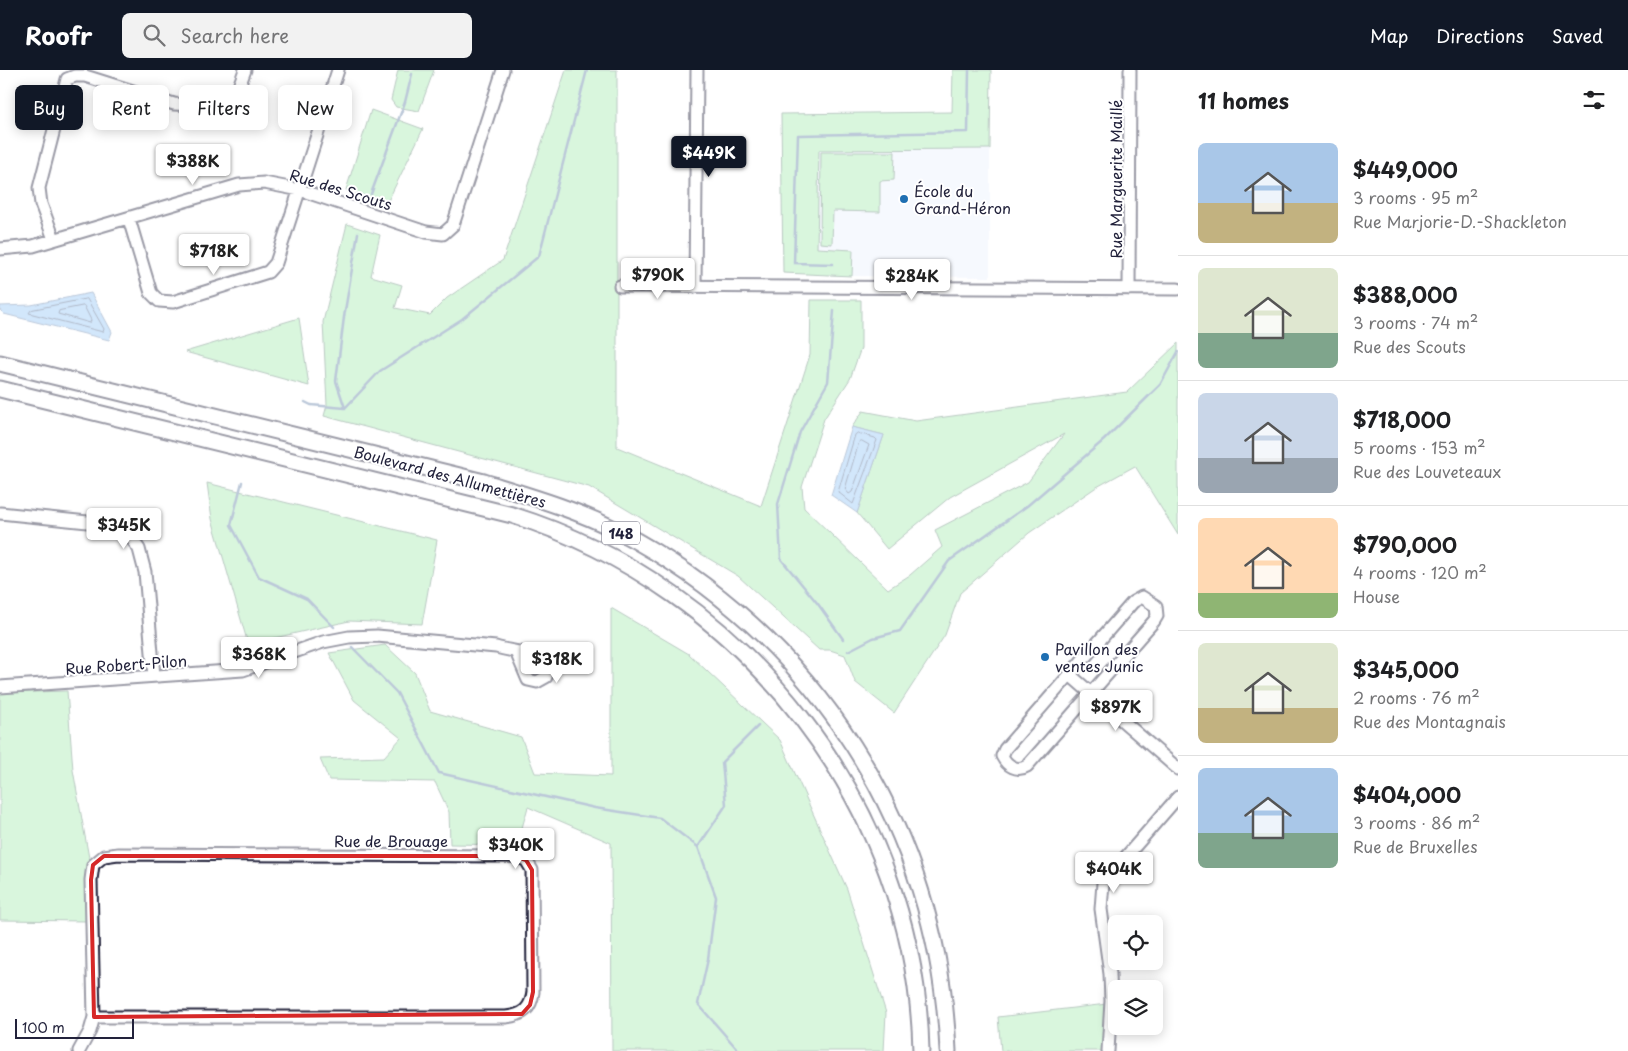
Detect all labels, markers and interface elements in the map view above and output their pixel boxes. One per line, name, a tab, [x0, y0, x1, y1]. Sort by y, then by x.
search box	[122, 13, 472, 58]
text: Roofr	[25, 17, 92, 53]
icon: search	[140, 21, 168, 49]
text: Search here	[180, 21, 289, 49]
text: Map	[1370, 22, 1408, 49]
text: Directions	[1436, 22, 1524, 49]
text: Saved	[1552, 22, 1603, 49]
text: 11 homes	[1198, 84, 1289, 116]
chip: Buy	[15, 85, 83, 130]
chip: Rent	[93, 85, 169, 130]
chip: Filters	[179, 85, 268, 130]
chip: New	[278, 85, 352, 130]
icon: filters	[1580, 86, 1608, 114]
street label: Rue Marguerite Maillé	[1104, 100, 1127, 258]
pin: $449K	[674, 136, 744, 178]
text: $449K	[682, 140, 736, 164]
pin: $388K	[158, 144, 228, 186]
text: $388K	[167, 148, 219, 172]
text: $449,000	[1353, 153, 1458, 185]
street label: Rue des Scouts	[287, 163, 395, 215]
icon: home	[1238, 163, 1298, 223]
place label: École du Grand-Héron	[914, 179, 1011, 219]
text: 3 rooms · 95 m²	[1353, 185, 1478, 209]
marker: École du Grand-Héron	[898, 193, 910, 205]
text: Rue Marjorie-D.-Shackleton	[1353, 209, 1567, 233]
pin: $718K	[179, 234, 249, 276]
text: $718K	[190, 238, 238, 262]
pin: $790K	[623, 258, 693, 300]
pin: $284K	[877, 258, 947, 301]
text: $790K	[632, 262, 684, 286]
text: $284K	[885, 263, 939, 287]
text: $388,000	[1353, 278, 1458, 310]
icon: home	[1238, 288, 1298, 348]
text: 3 rooms · 74 m²	[1353, 310, 1478, 334]
text: Rue des Scouts	[1353, 334, 1466, 358]
text: $718,000	[1353, 403, 1451, 435]
icon: home	[1238, 413, 1298, 473]
text: 5 rooms · 153 m²	[1353, 435, 1486, 459]
street label: Boulevard des Allumettières	[351, 439, 549, 513]
text: Rue des Louveteaux	[1353, 459, 1501, 483]
pin: $345K	[89, 508, 159, 550]
text: $345K	[97, 512, 151, 536]
road number: 148	[602, 522, 640, 544]
text: $790,000	[1353, 528, 1457, 560]
icon: home	[1238, 538, 1298, 598]
text: 4 rooms · 120 m²	[1353, 560, 1487, 584]
text: House	[1353, 584, 1400, 608]
pin: $368K	[224, 636, 294, 679]
place label: Pavillon des ventes Junic	[1055, 637, 1144, 677]
text: $368K	[232, 641, 286, 665]
pin: $318K	[522, 642, 592, 684]
text: $318K	[532, 646, 582, 670]
street label: Rue Robert-Pilon	[64, 648, 188, 680]
marker: Pavillon des ventes Junic	[1039, 651, 1051, 663]
text: $345,000	[1353, 653, 1459, 685]
icon: home	[1238, 663, 1298, 723]
text: 2 rooms · 76 m²	[1353, 685, 1480, 709]
pin: $897K	[1081, 690, 1151, 732]
text: $897K	[1091, 694, 1141, 718]
text: Rue des Montagnais	[1353, 709, 1506, 733]
text: $404,000	[1353, 778, 1461, 810]
icon: home	[1238, 788, 1298, 848]
text: 3 rooms · 86 m²	[1353, 810, 1480, 834]
pin: $340K	[481, 828, 551, 870]
street label: Rue de Brouage	[334, 829, 448, 852]
text: $340K	[489, 832, 543, 856]
text: Rue de Bruxelles	[1353, 834, 1478, 858]
pin: $404K	[1079, 852, 1149, 894]
text: $404K	[1086, 856, 1142, 880]
map controls	[1108, 915, 1163, 1035]
button: locate	[1108, 915, 1163, 970]
button: layers	[1108, 980, 1163, 1035]
scale bar	[15, 1016, 134, 1039]
text: 100 m	[22, 1017, 65, 1038]

